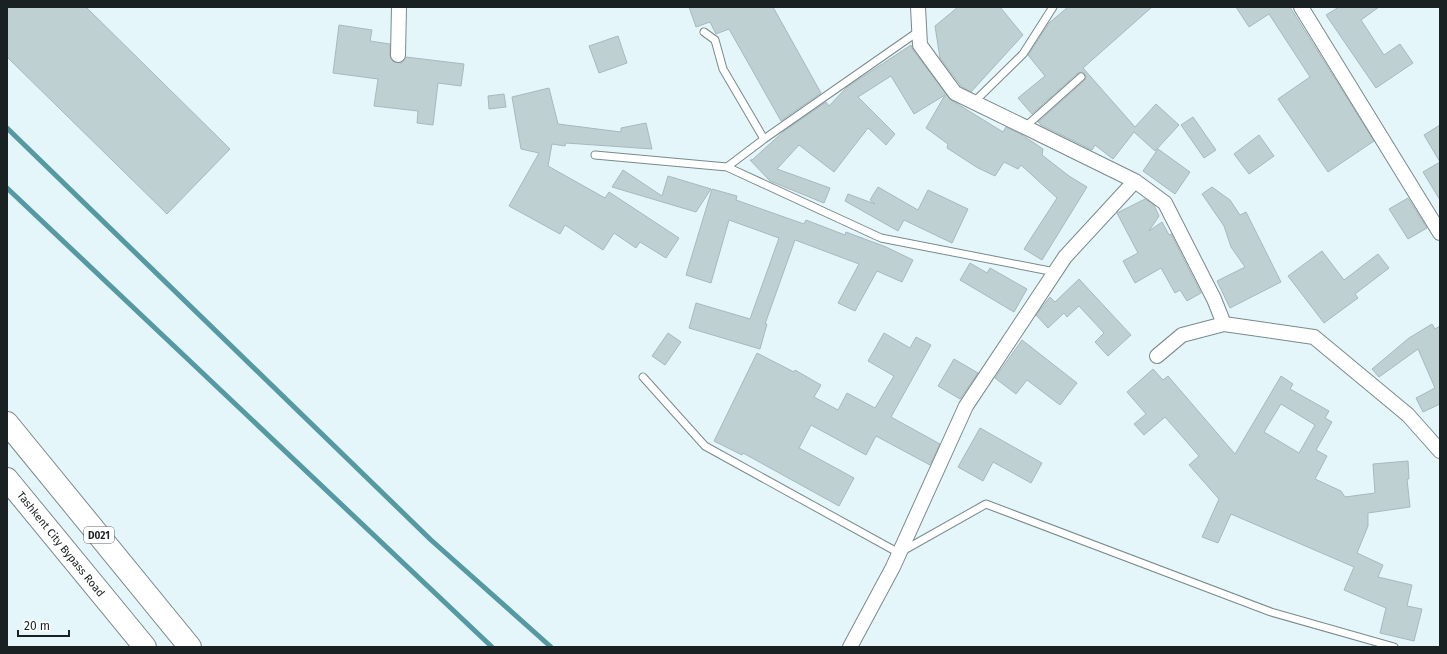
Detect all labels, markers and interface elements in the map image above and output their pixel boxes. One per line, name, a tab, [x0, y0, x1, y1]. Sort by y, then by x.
street label: Tashkent City Bypass Road	[14, 489, 107, 600]
road number: D021	[84, 527, 114, 543]
scale bar	[18, 612, 69, 638]
text: 20 m	[24, 619, 50, 633]

